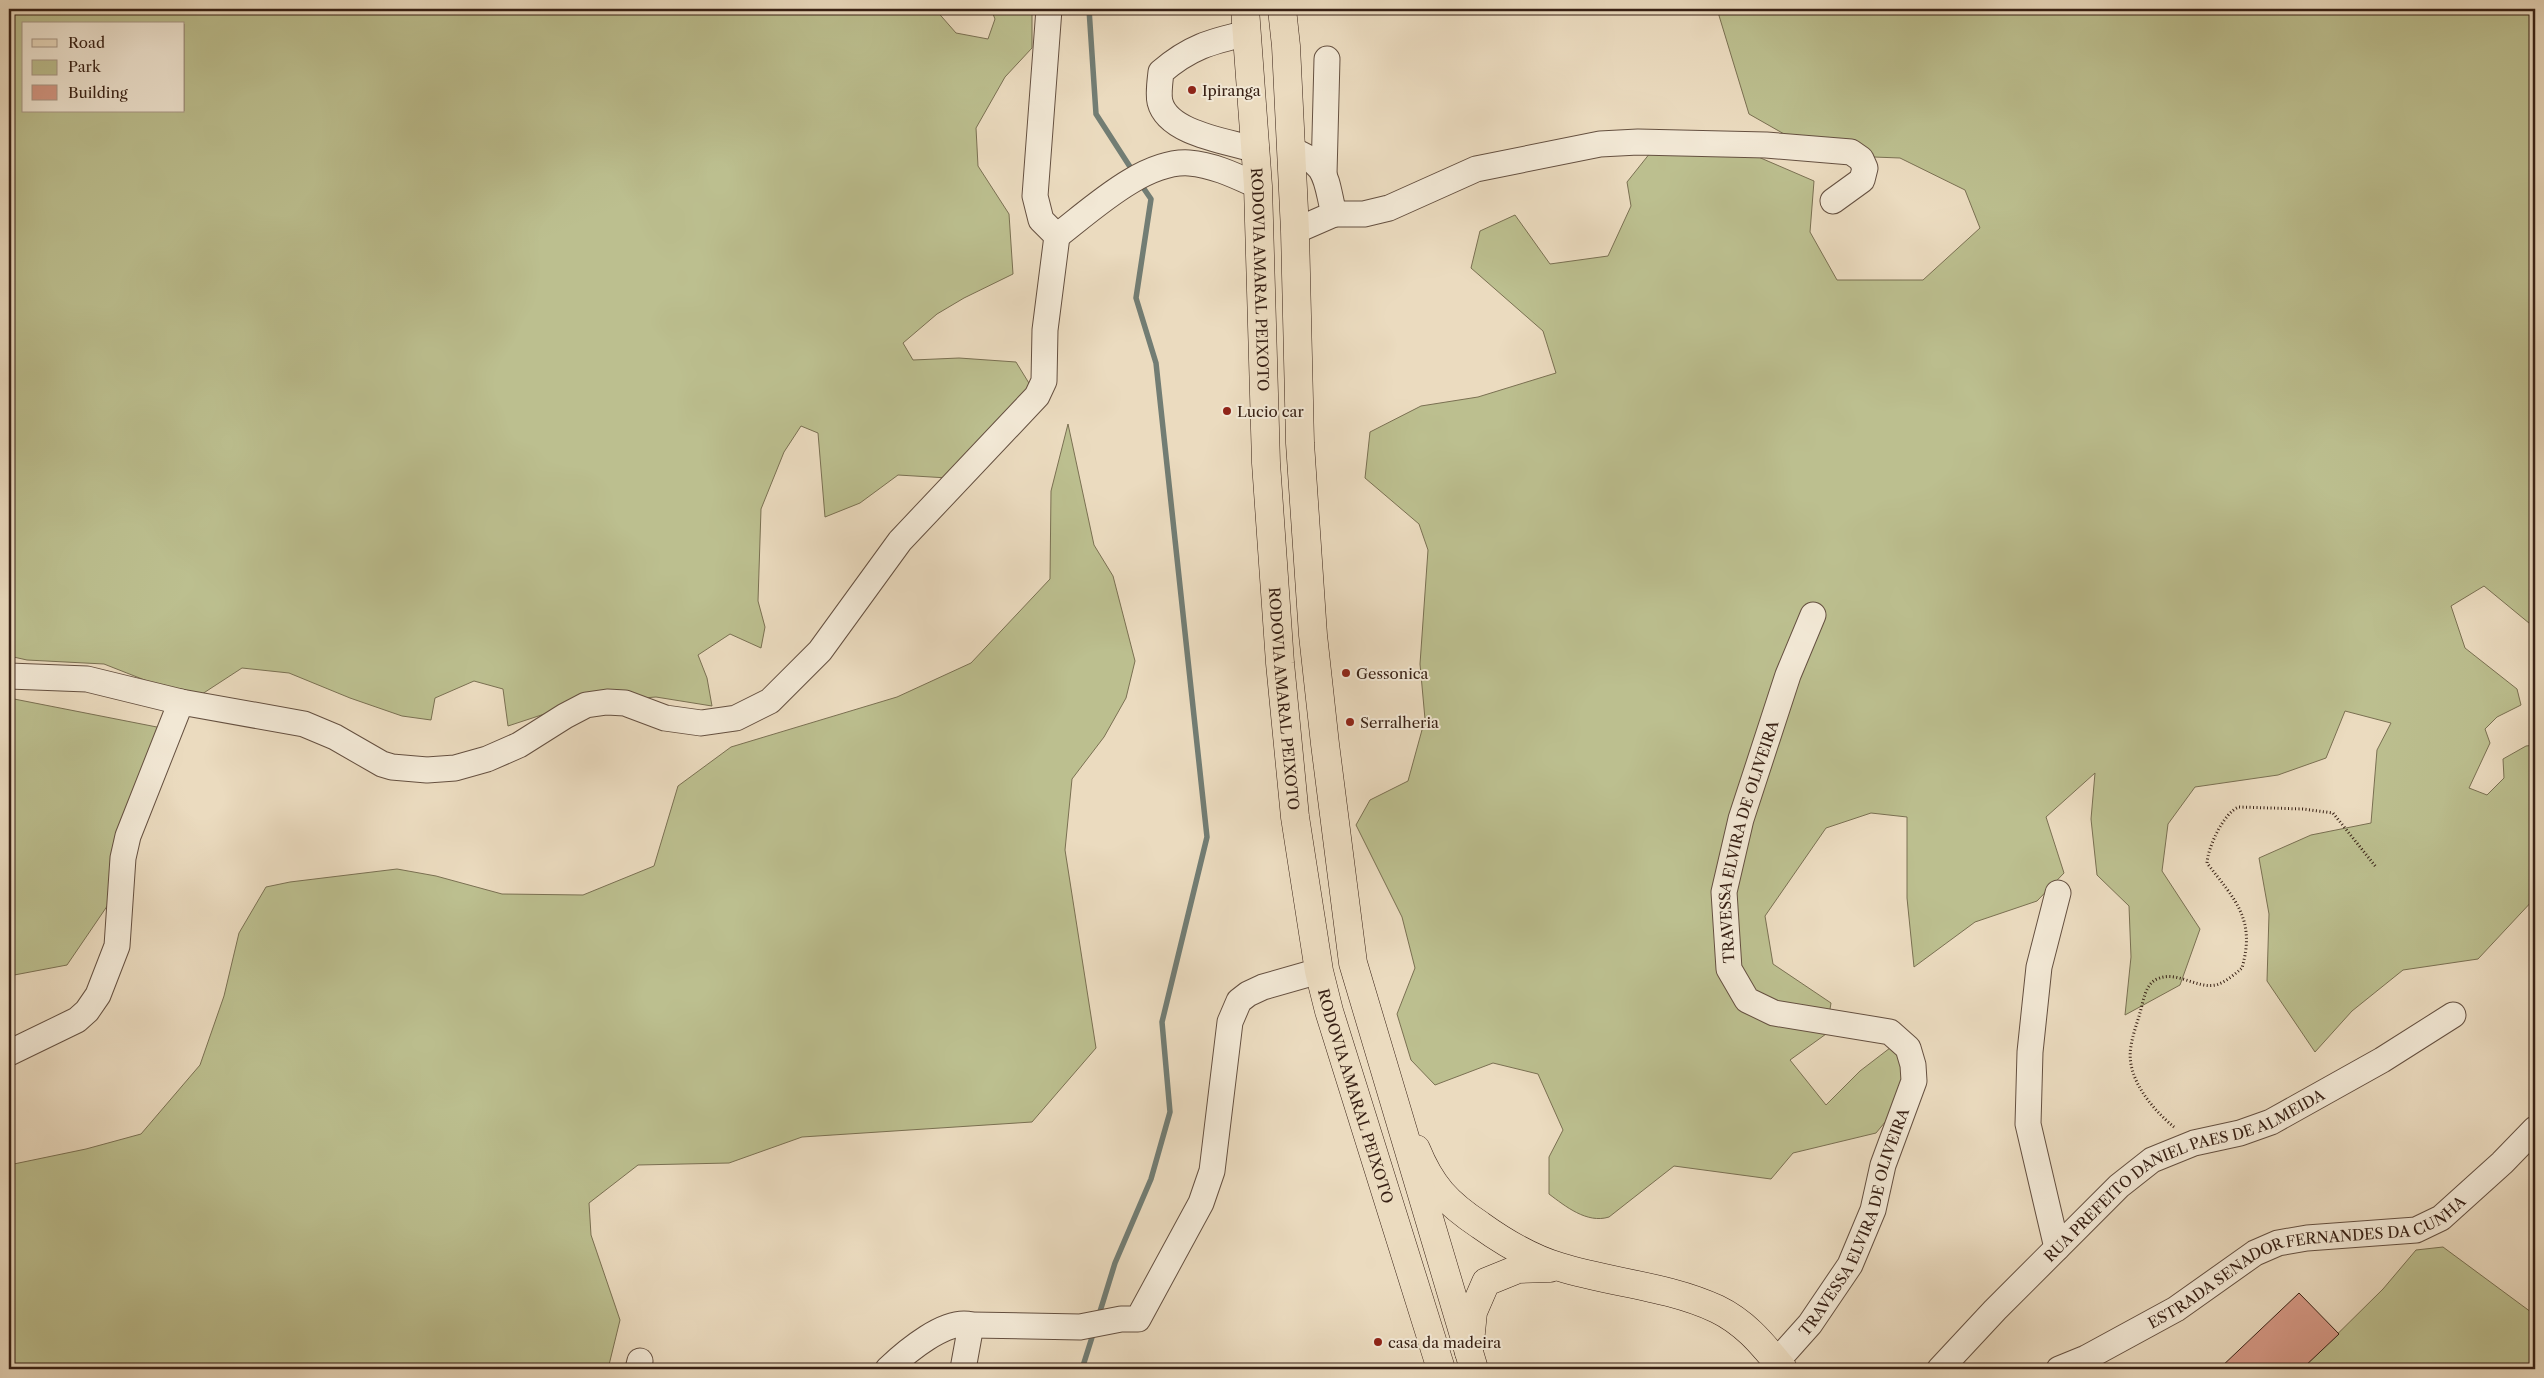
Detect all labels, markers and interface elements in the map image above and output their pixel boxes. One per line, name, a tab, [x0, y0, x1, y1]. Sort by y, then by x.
legend	[22, 22, 185, 112]
text: Road	[68, 33, 105, 52]
text: Park	[68, 57, 102, 76]
place label: Ipiranga	[1202, 81, 1261, 100]
text: Building	[68, 83, 128, 102]
marker: Ipiranga	[1186, 84, 1198, 96]
street label: RODOVIA AMARAL PEIXOTO	[1247, 167, 1273, 392]
place label: Lucio car	[1237, 402, 1304, 421]
marker: Lucio car	[1221, 405, 1233, 417]
street label: RODOVIA AMARAL PEIXOTO	[1265, 586, 1304, 811]
place label: Gessonica	[1356, 664, 1429, 683]
marker: Gessonica	[1340, 667, 1352, 679]
place label: Serralheria	[1360, 713, 1439, 732]
marker: Serralheria	[1344, 716, 1356, 728]
street label: TRAVESSA ELVIRA DE OLIVEIRA	[1714, 717, 1782, 964]
street label: RODOVIA AMARAL PEIXOTO	[1314, 987, 1398, 1206]
street label: RUA PREFEITO DANIEL PAES DE ALMEIDA	[2039, 1084, 2328, 1266]
street label: TRAVESSA ELVIRA DE OLIVEIRA	[1795, 1104, 1913, 1340]
street label: ESTRADA SENADOR FERNANDES DA CUNHA	[2144, 1191, 2470, 1332]
place label: casa da madeira	[1388, 1333, 1501, 1352]
marker: casa da madeira	[1372, 1336, 1384, 1348]

